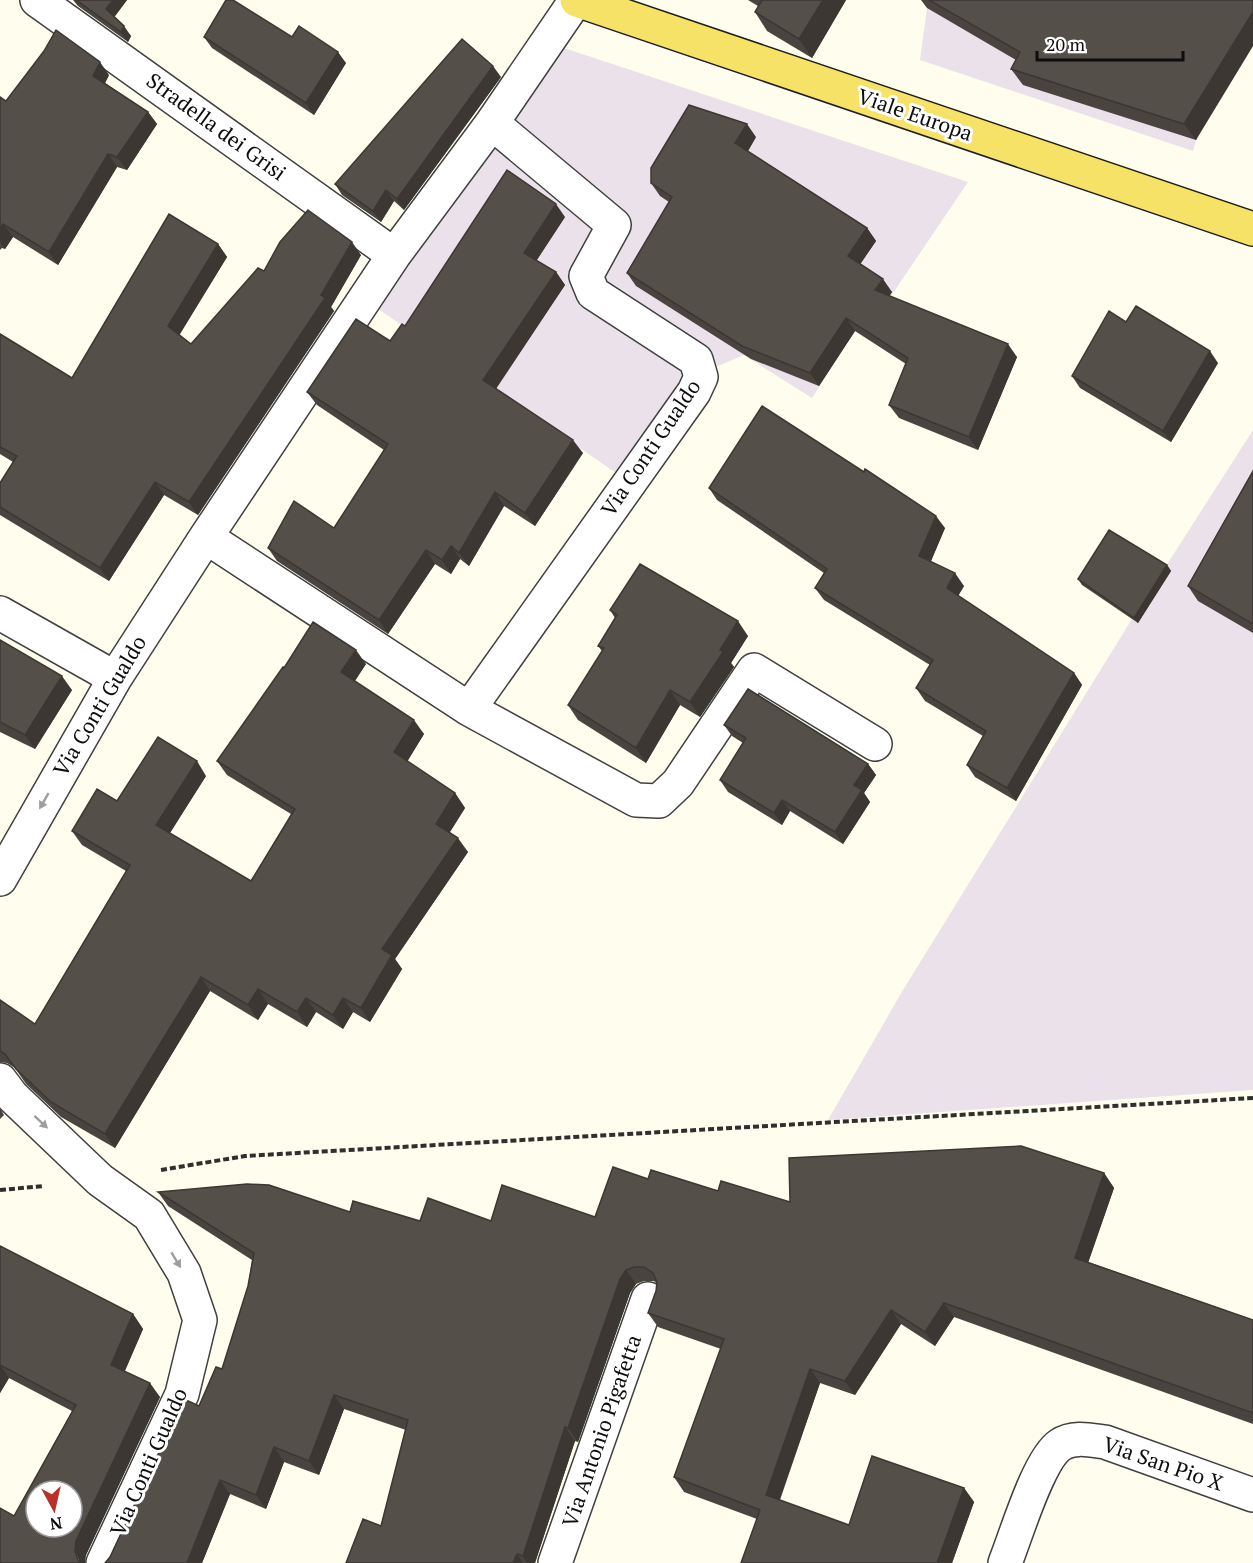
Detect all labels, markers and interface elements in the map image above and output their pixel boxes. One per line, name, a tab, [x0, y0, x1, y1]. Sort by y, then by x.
scale bar	[1037, 24, 1182, 62]
text: 20 m	[1046, 32, 1086, 56]
street label: Stradella dei Grisi	[141, 66, 292, 186]
street label: Viale Europa	[854, 81, 977, 147]
street label: Via Conti Gualdo	[594, 374, 706, 521]
street label: Via Conti Gualdo	[46, 630, 152, 781]
one-way arrow	[39, 793, 49, 810]
one-way arrow	[33, 1115, 47, 1129]
one-way arrow	[170, 1252, 181, 1268]
street label: Via Antonio Pigafetta	[555, 1330, 647, 1531]
street label: Via Conti Gualdo	[103, 1383, 193, 1540]
street label: Via San Pio X	[1099, 1429, 1227, 1497]
north arrow	[24, 1479, 84, 1539]
text: N	[49, 1512, 64, 1536]

